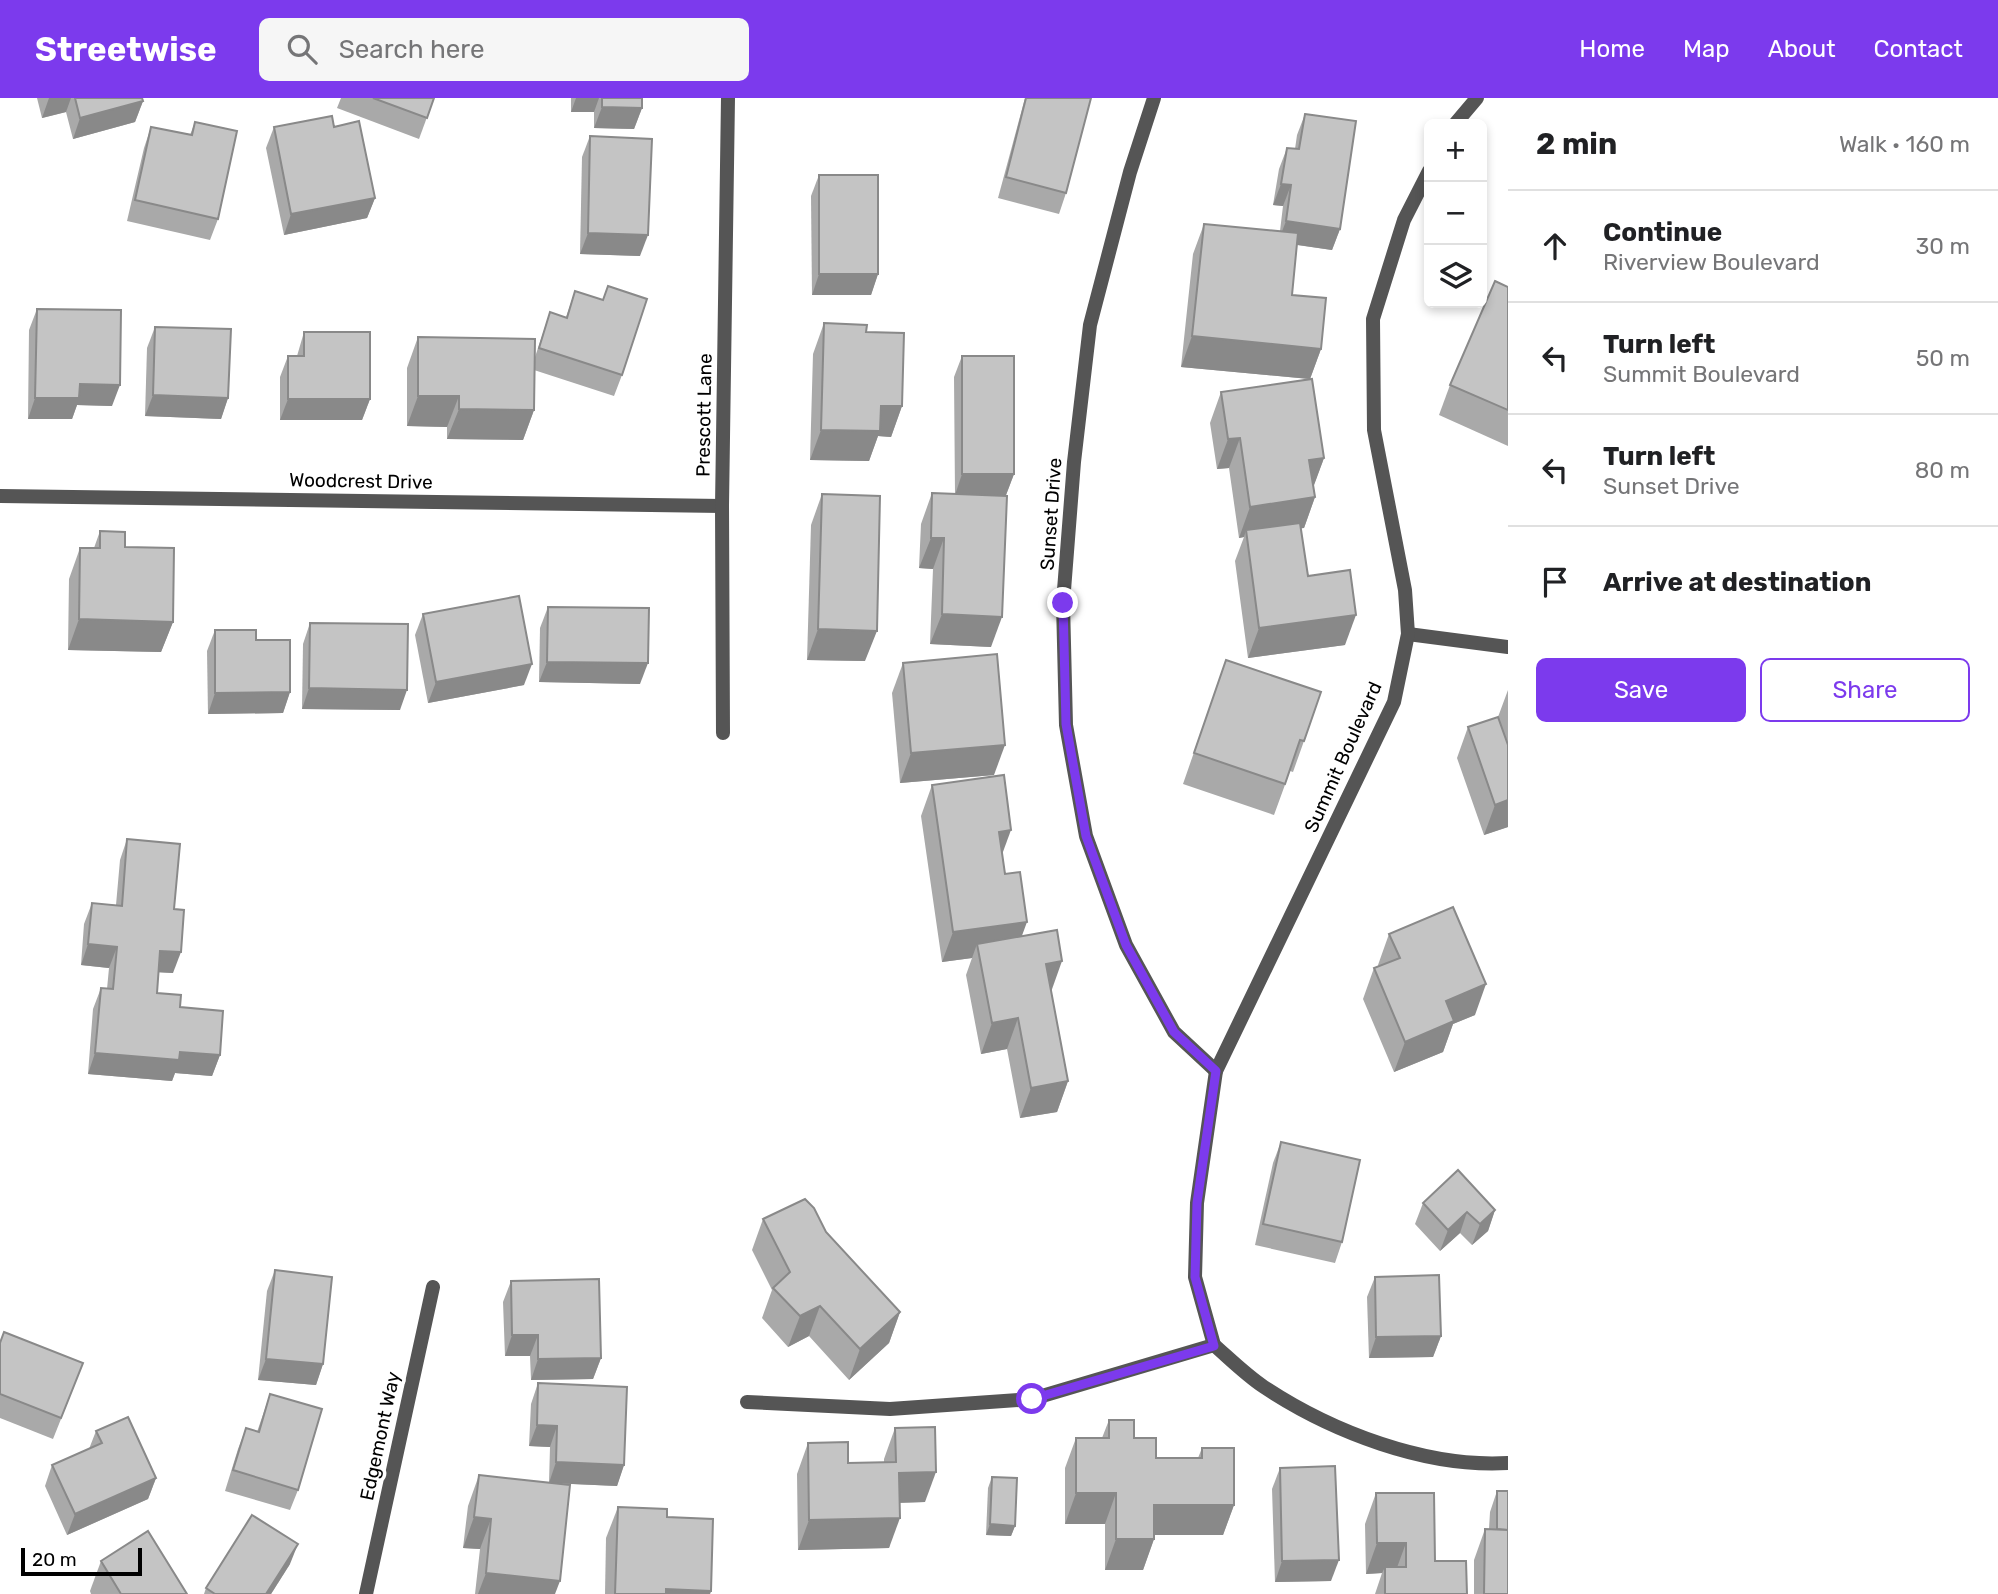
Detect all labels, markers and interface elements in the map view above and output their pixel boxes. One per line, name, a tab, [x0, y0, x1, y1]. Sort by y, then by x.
search box	[259, 18, 749, 81]
text: Streetwise	[35, 30, 217, 69]
icon: search	[283, 30, 321, 68]
text: Search here	[339, 34, 485, 65]
text: Home	[1579, 35, 1645, 63]
text: Map	[1683, 35, 1730, 63]
text: About	[1768, 35, 1836, 63]
text: Contact	[1874, 35, 1963, 63]
map controls	[1424, 119, 1487, 308]
button: +	[1424, 119, 1487, 182]
text: 2 min	[1536, 126, 1617, 162]
text: Walk · 160 m	[1839, 130, 1970, 158]
button: −	[1424, 182, 1487, 245]
text: Continue	[1603, 217, 1722, 248]
icon: ahead	[1536, 227, 1574, 265]
text: 30 m	[1915, 232, 1970, 260]
button: layers	[1424, 245, 1487, 308]
text: Riverview Boulevard	[1603, 248, 1820, 276]
text: Turn left	[1603, 329, 1715, 360]
icon: left	[1536, 339, 1574, 377]
text: 50 m	[1916, 344, 1970, 372]
street label: Prescott Lane	[691, 353, 717, 477]
text: Summit Boulevard	[1603, 360, 1800, 388]
text: Turn left	[1603, 441, 1715, 472]
icon: left	[1536, 451, 1574, 489]
text: 80 m	[1915, 456, 1970, 484]
street label: Sunset Drive	[1036, 457, 1066, 571]
street label: Woodcrest Drive	[289, 468, 433, 494]
text: Sunset Drive	[1603, 472, 1740, 500]
icon: arrive	[1536, 563, 1574, 601]
text: Arrive at destination	[1603, 567, 1871, 598]
route end	[1047, 587, 1078, 618]
button: Save	[1536, 658, 1746, 722]
button: Share	[1760, 658, 1970, 722]
street label: Summit Boulevard	[1299, 678, 1387, 836]
street label: Edgemont Way	[355, 1369, 405, 1503]
route start	[1016, 1383, 1047, 1414]
scale bar	[21, 1545, 142, 1577]
text: 20 m	[32, 1548, 77, 1571]

